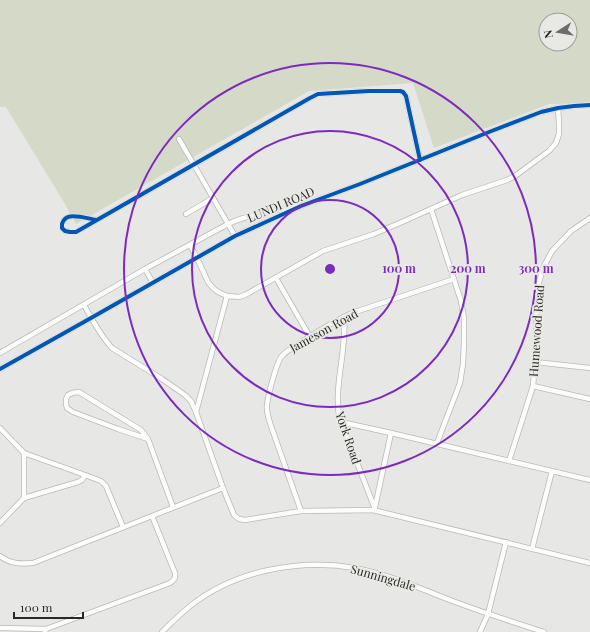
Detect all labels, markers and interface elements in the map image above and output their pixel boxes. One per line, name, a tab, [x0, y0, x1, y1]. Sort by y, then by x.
north arrow	[538, 12, 578, 52]
text: N	[540, 29, 556, 40]
street label: LUNDI ROAD	[244, 183, 317, 225]
text: 100 m	[382, 260, 416, 276]
text: 200 m	[450, 260, 486, 276]
text: 300 m	[519, 260, 554, 276]
centre of rings	[323, 262, 337, 276]
street label: Humewood Road	[525, 284, 547, 377]
street label: Jameson Road	[286, 305, 361, 356]
street label: York Road	[332, 408, 365, 466]
street label: Sunningdale	[349, 560, 418, 594]
scale bar	[14, 594, 83, 620]
text: 100 m	[20, 599, 53, 615]

